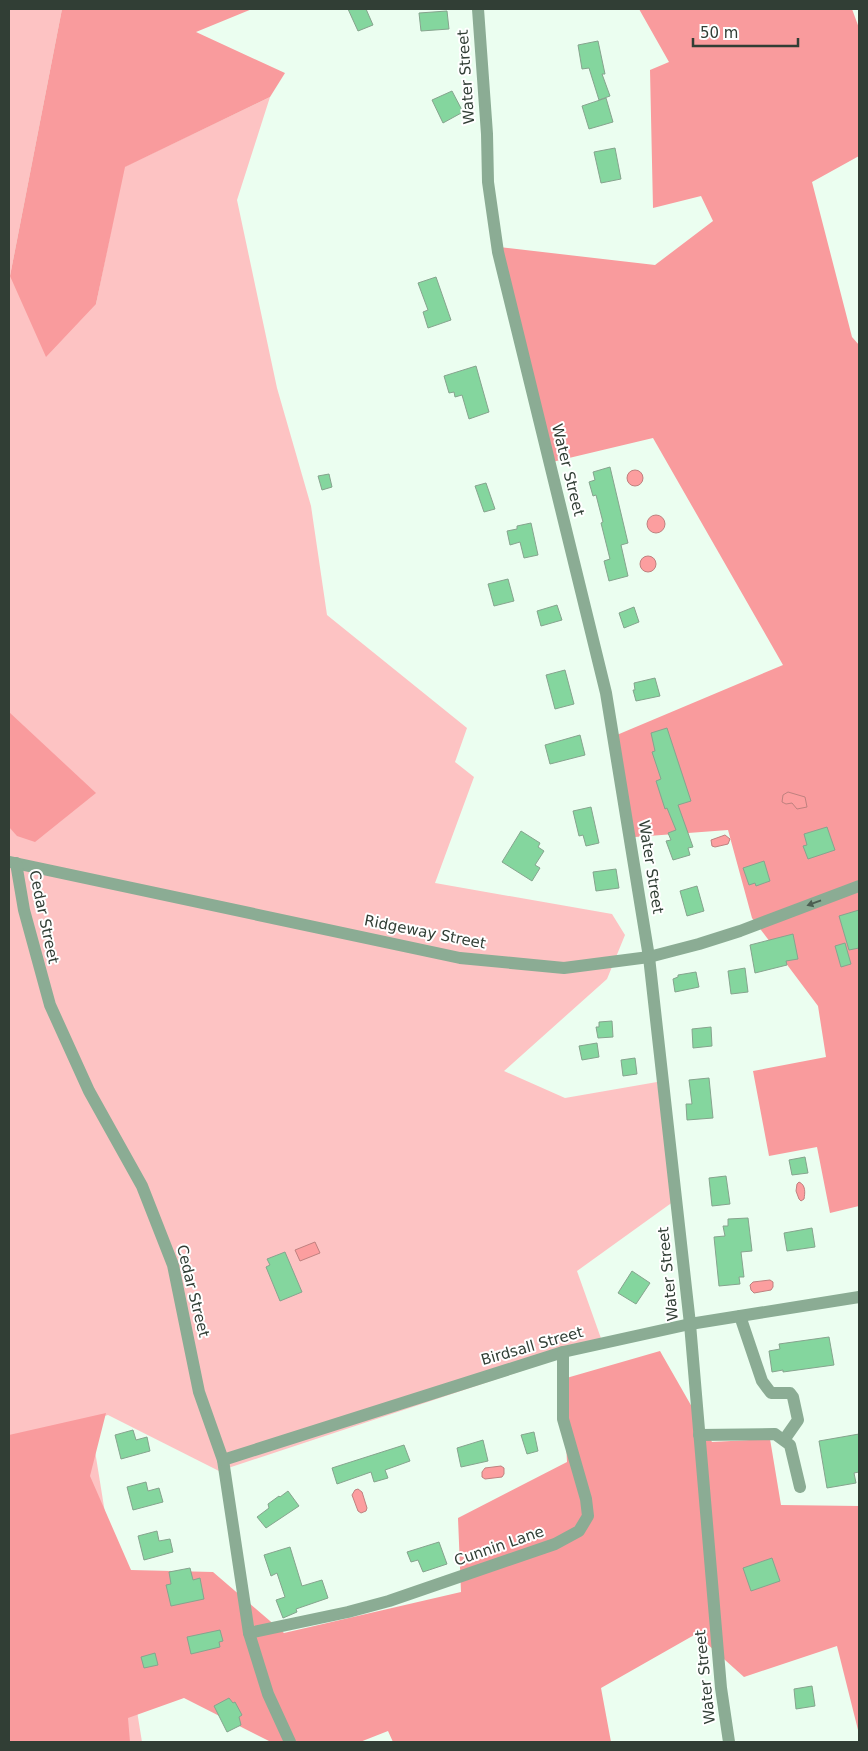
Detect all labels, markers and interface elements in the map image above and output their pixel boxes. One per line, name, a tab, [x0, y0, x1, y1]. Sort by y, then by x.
scale bar	[693, 15, 798, 47]
text: 50 m	[700, 24, 738, 42]
street label: Water Street	[454, 29, 478, 125]
street label: Water Street	[548, 422, 588, 518]
street label: Water Street	[635, 819, 667, 915]
street label: Cedar Street	[25, 869, 63, 965]
one-way arrow	[806, 900, 821, 907]
street label: Ridgeway Street	[363, 911, 487, 953]
street label: Water Street	[654, 1226, 682, 1322]
street label: Cedar Street	[173, 1243, 213, 1339]
street label: Birdsall Street	[479, 1323, 585, 1369]
street label: Cunnin Lane	[452, 1522, 546, 1570]
street label: Water Street	[691, 1629, 719, 1725]

